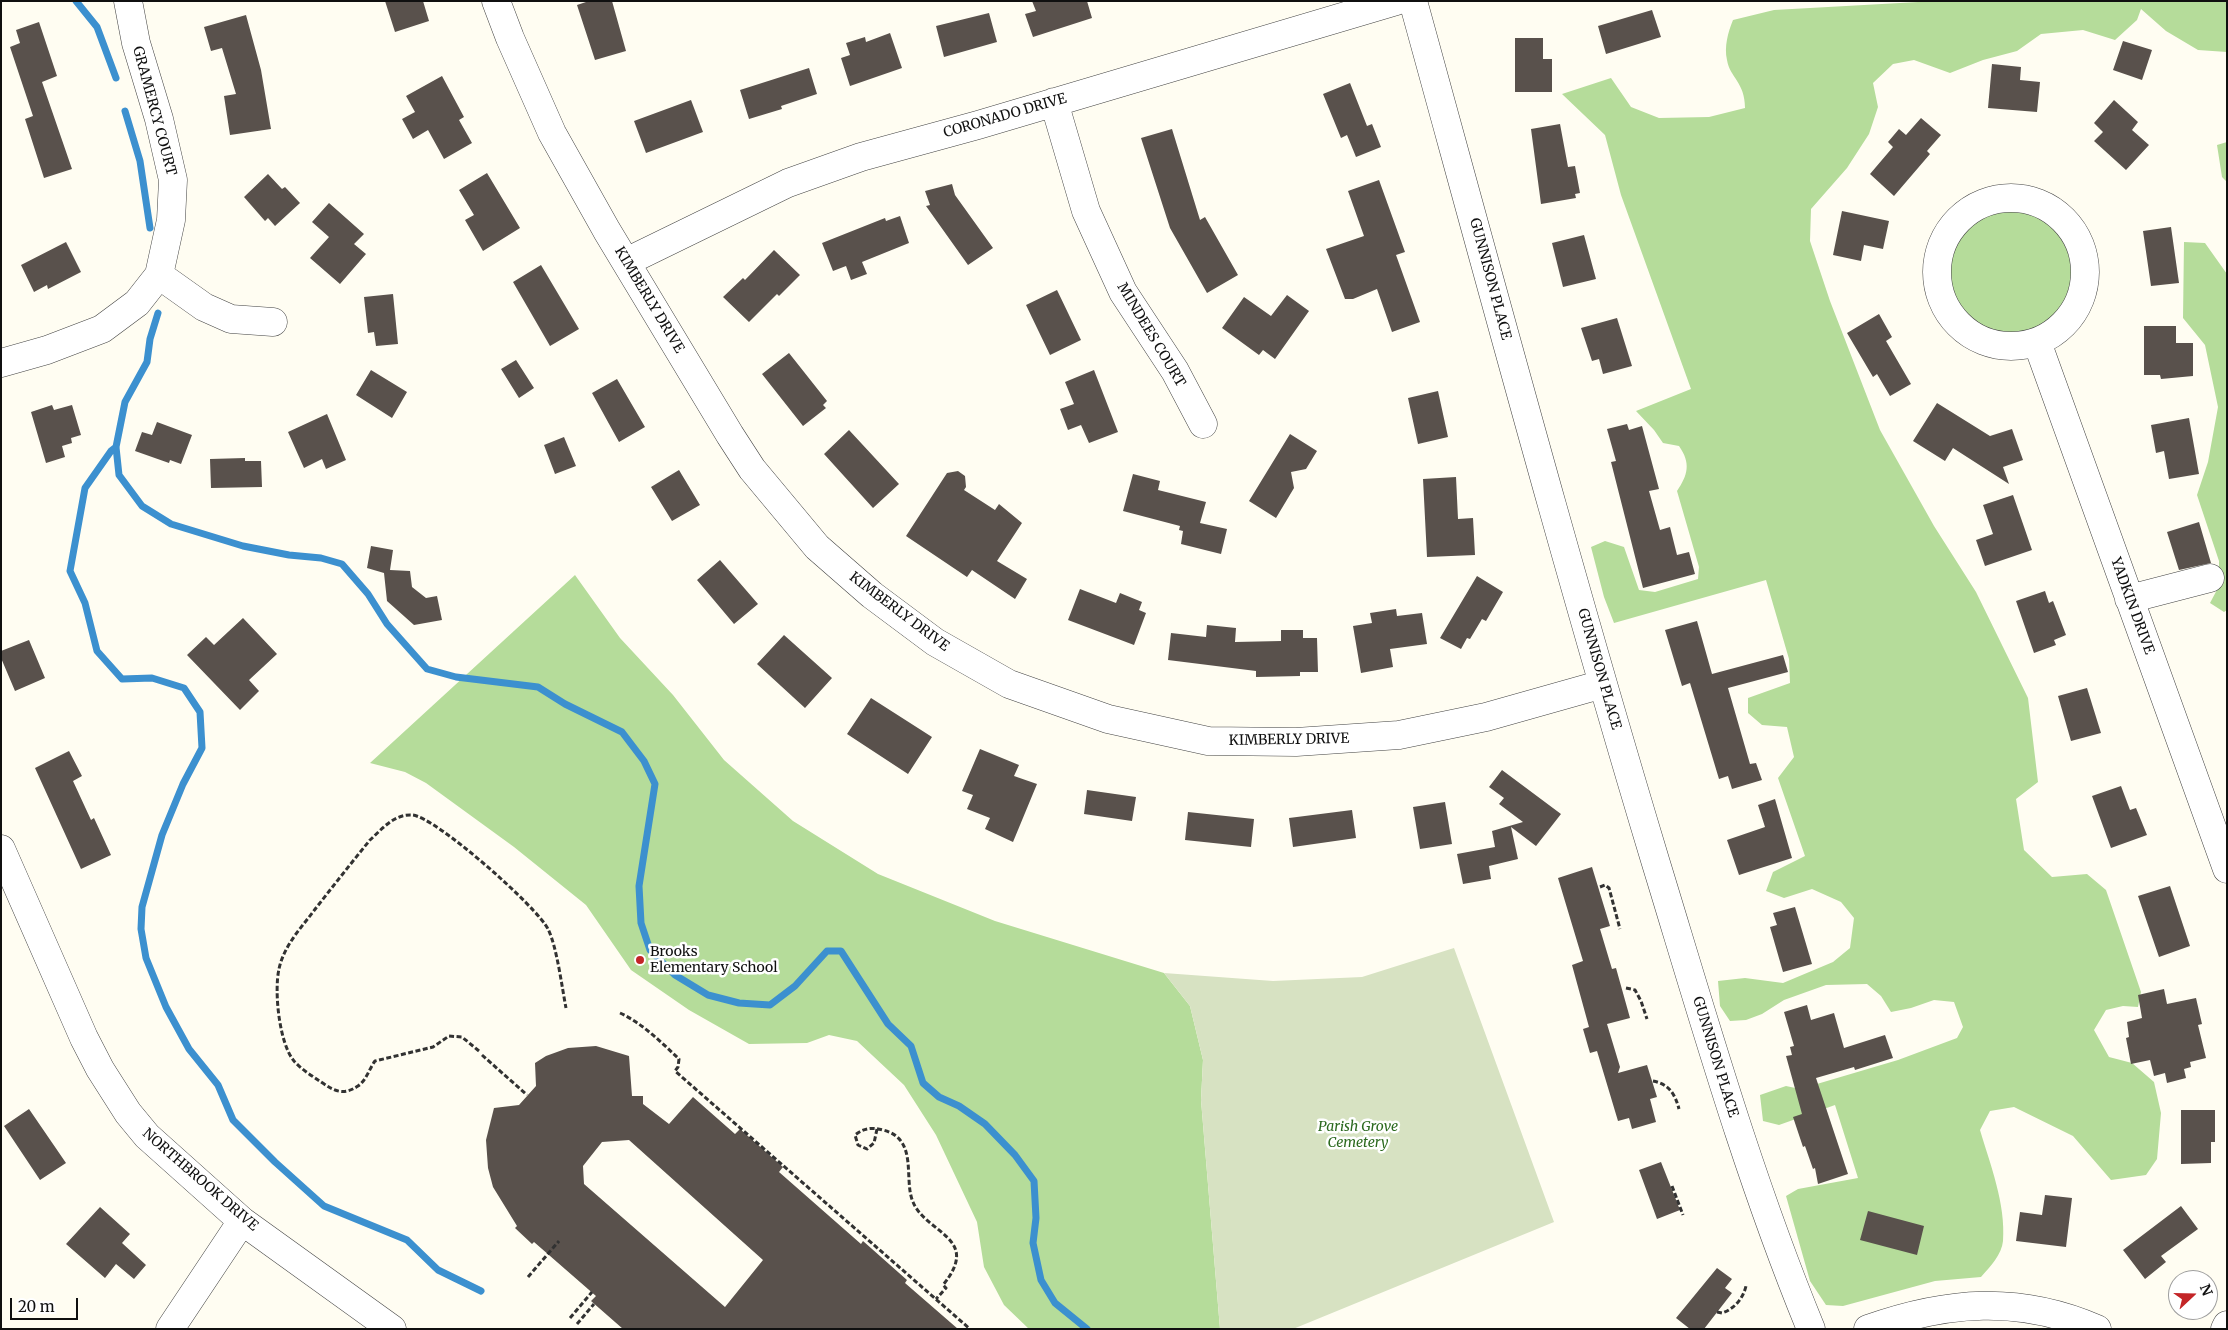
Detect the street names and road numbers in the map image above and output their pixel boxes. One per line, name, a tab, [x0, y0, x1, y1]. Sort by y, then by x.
street label: GRAMERCY COURT	[129, 45, 179, 177]
street label: CORONADO DRIVE	[942, 90, 1068, 142]
street label: GUNNISON PLACE	[1466, 216, 1514, 342]
street label: KIMBERLY DRIVE	[611, 244, 687, 356]
street label: MINDEES COURT	[1113, 280, 1189, 390]
street label: YADKIN DRIVE	[2107, 555, 2157, 657]
street label: KIMBERLY DRIVE	[846, 569, 952, 655]
street label: GUNNISON PLACE	[1574, 606, 1624, 732]
street label: KIMBERLY DRIVE	[1228, 731, 1350, 749]
street label: GUNNISON PLACE	[1689, 995, 1741, 1119]
street label: NORTHBROOK DRIVE	[139, 1125, 261, 1235]

